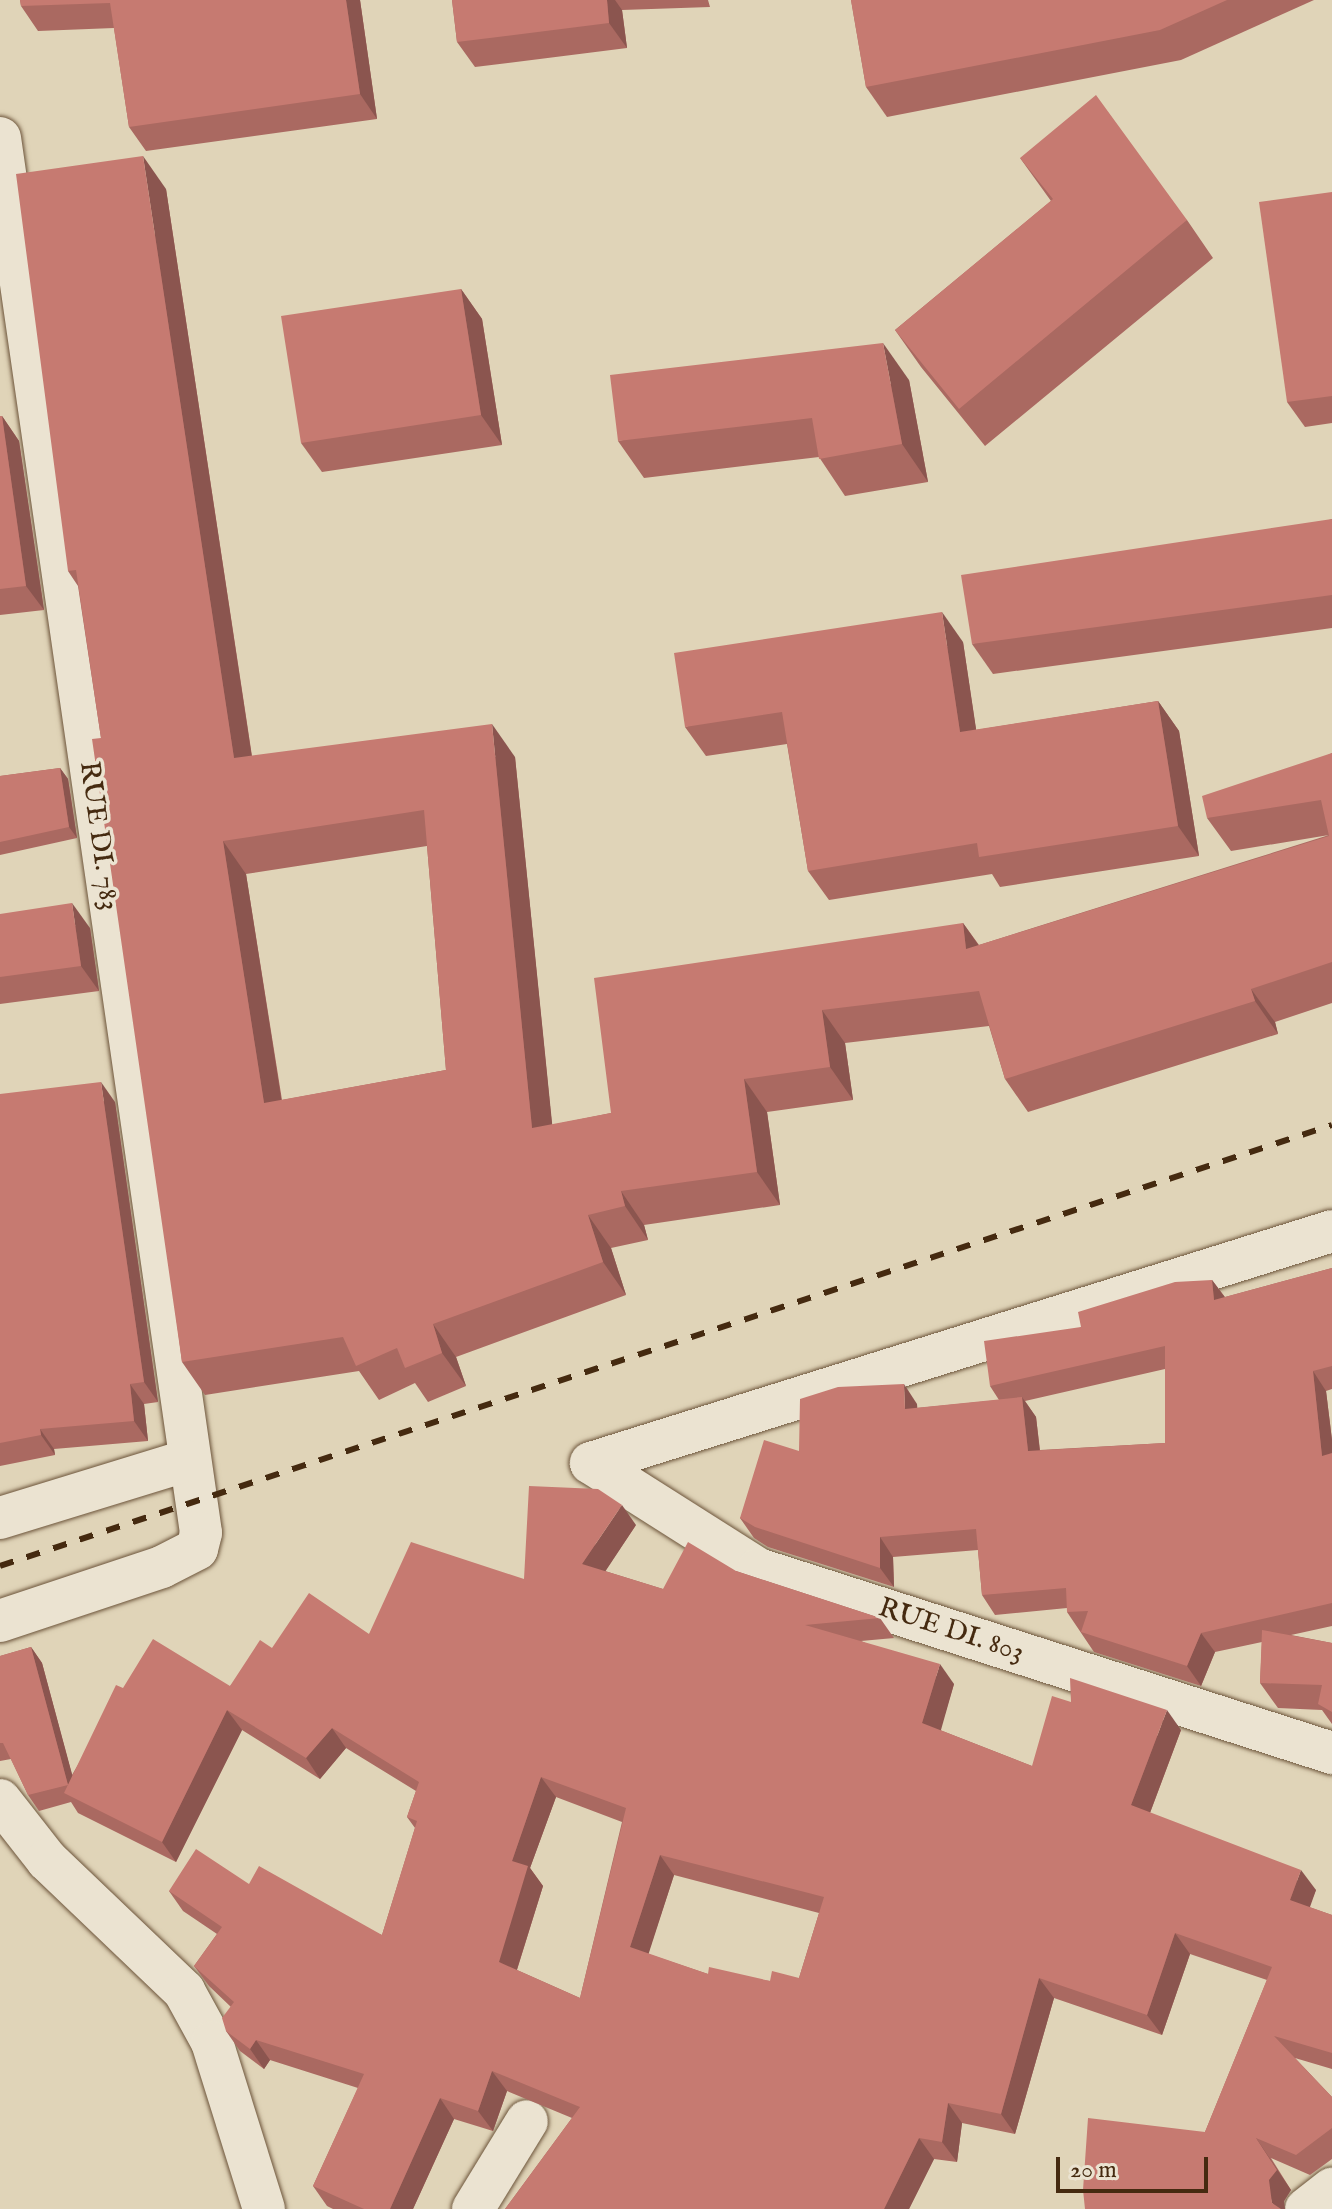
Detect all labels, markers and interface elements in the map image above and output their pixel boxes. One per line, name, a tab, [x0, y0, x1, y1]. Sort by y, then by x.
street label: RUE DI. 783	[71, 759, 125, 913]
street label: RUE DI. 803	[874, 1592, 1028, 1670]
scale bar	[1060, 2141, 1212, 2191]
text: 20 m	[1070, 2155, 1117, 2186]

